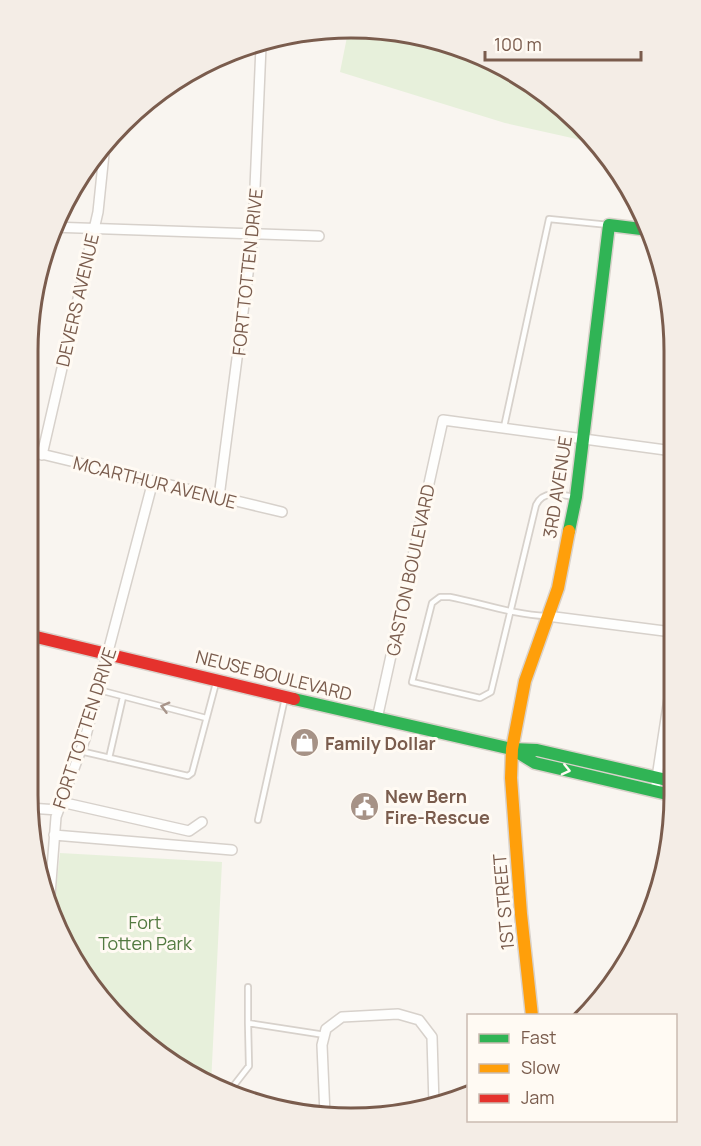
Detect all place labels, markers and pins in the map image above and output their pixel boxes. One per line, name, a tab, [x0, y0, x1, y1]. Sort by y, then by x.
shop icon: Family Dollar	[288, 727, 320, 759]
place label: Family Dollar	[325, 731, 436, 755]
place label: New Bern Fire-Rescue	[385, 784, 490, 829]
public building icon: New Bern Fire-Rescue	[348, 790, 380, 822]

